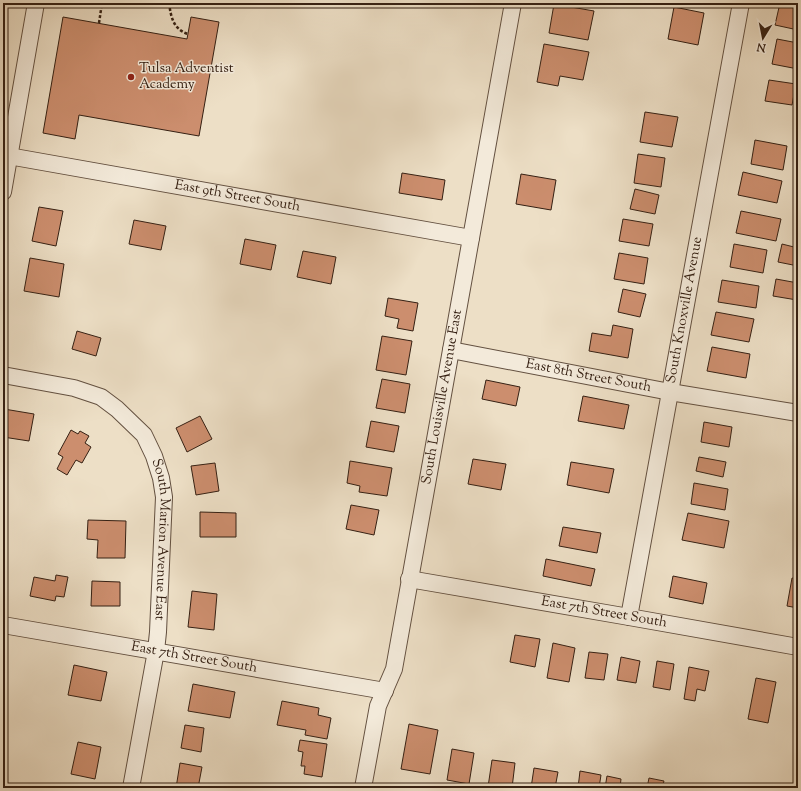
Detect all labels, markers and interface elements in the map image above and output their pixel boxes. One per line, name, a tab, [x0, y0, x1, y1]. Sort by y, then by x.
north arrow	[743, 18, 783, 58]
text: N	[756, 38, 768, 56]
place label: Tulsa Adventist Academy	[139, 59, 234, 95]
marker: Tulsa Adventist Academy	[126, 72, 136, 82]
street label: East 9th Street South	[173, 176, 302, 218]
street label: South Knoxville Avenue	[662, 235, 708, 385]
street label: South Louisville Avenue East	[417, 308, 468, 486]
street label: East 8th Street South	[524, 355, 653, 398]
street label: South Marion Avenue East	[146, 456, 174, 621]
street label: East 7th Street South	[540, 592, 669, 634]
street label: East 7th Street South	[130, 637, 259, 679]

